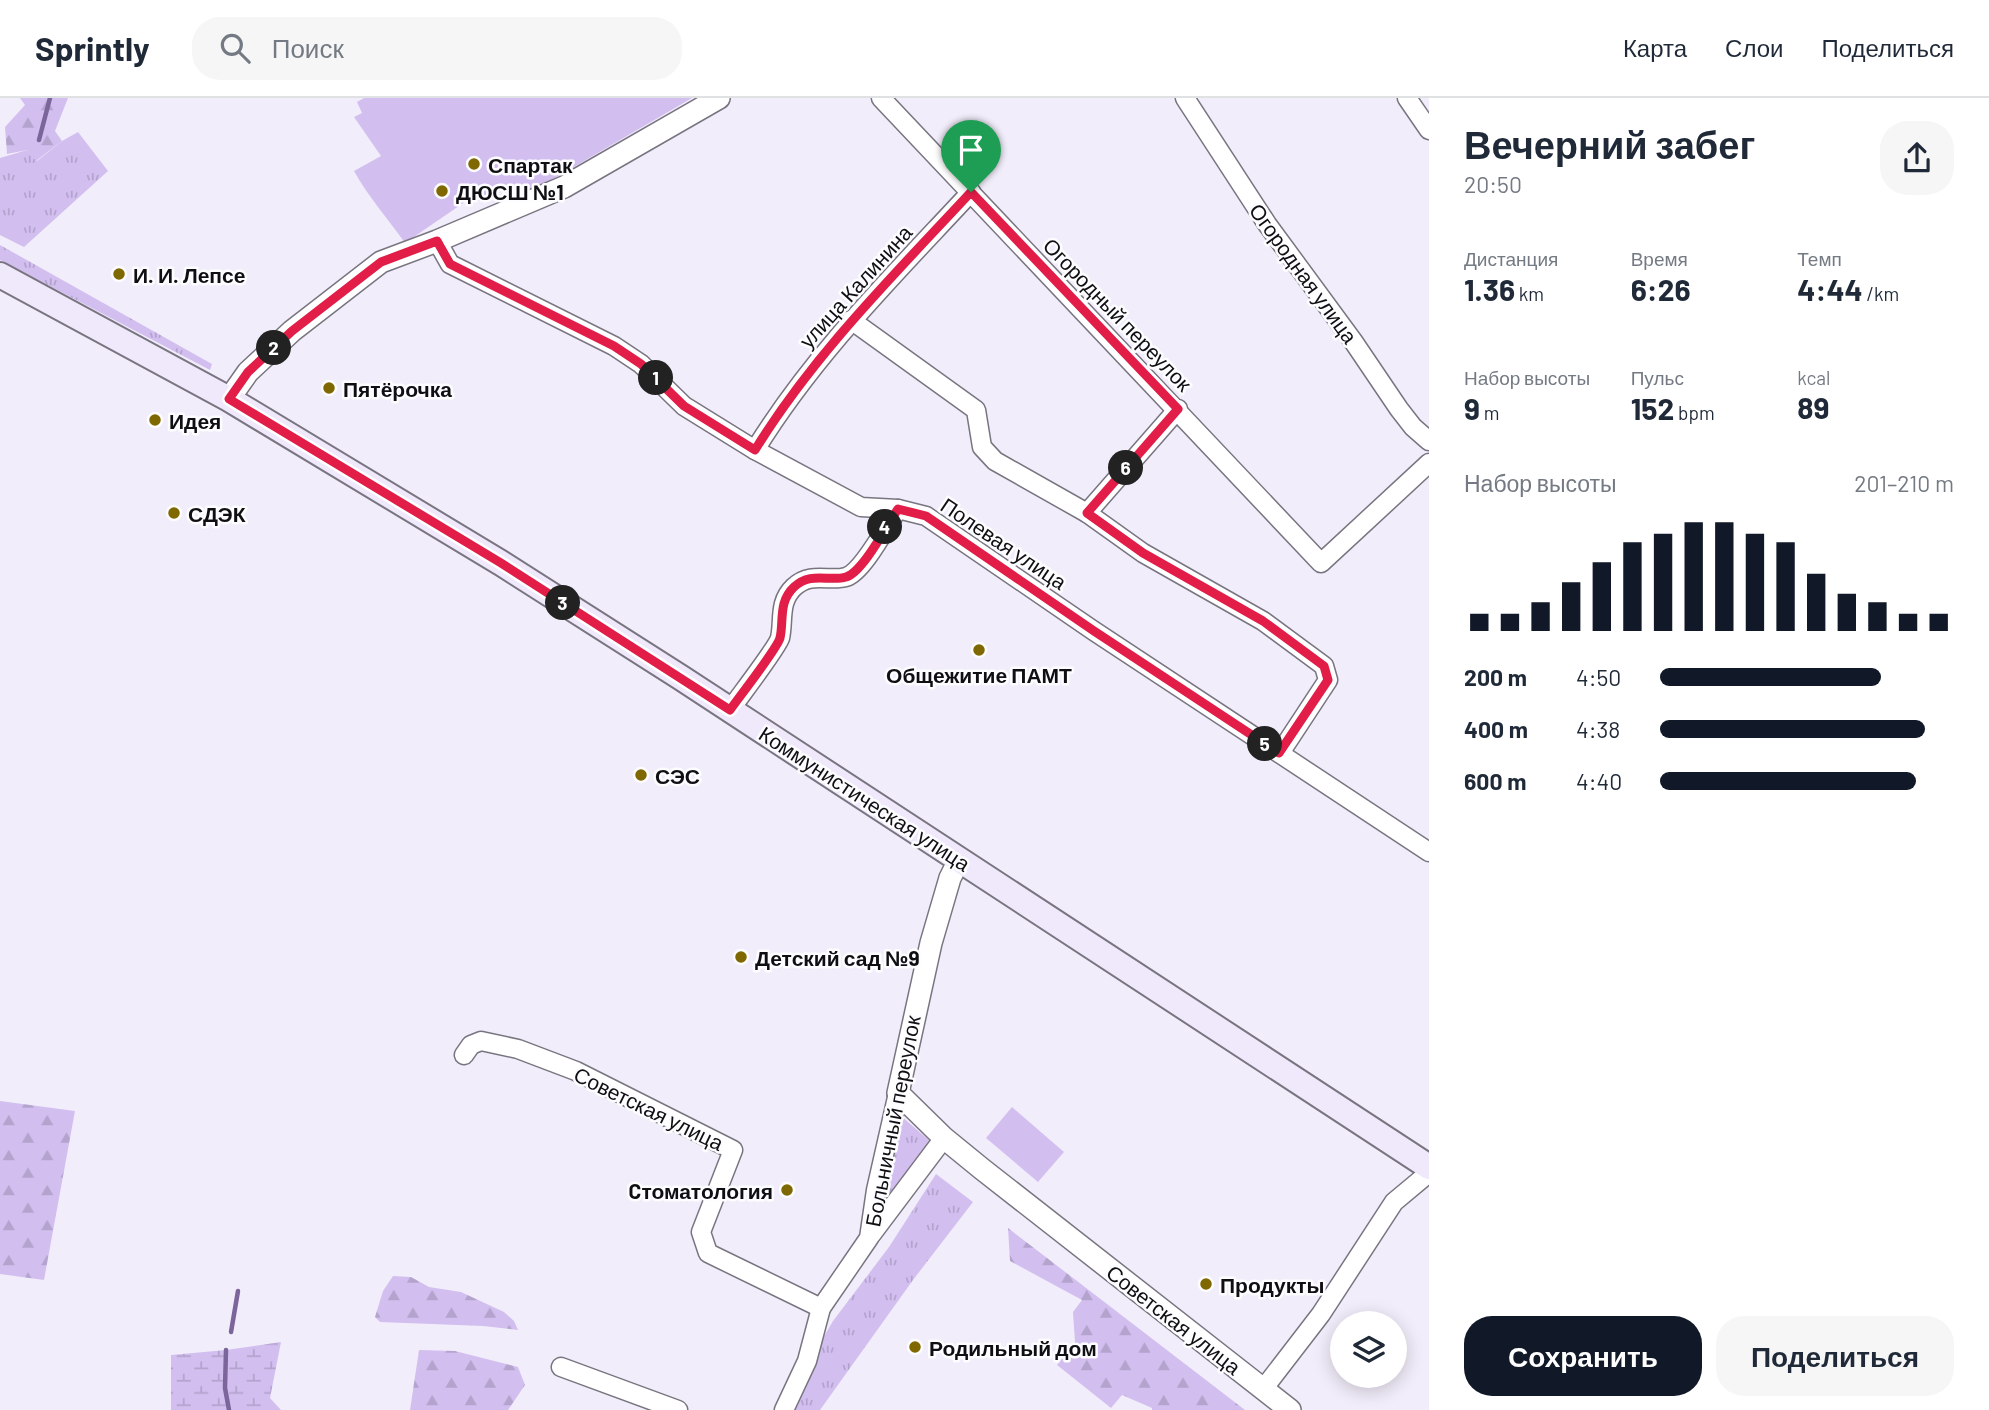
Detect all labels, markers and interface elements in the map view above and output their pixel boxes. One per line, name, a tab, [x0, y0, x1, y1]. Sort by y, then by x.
search box	[192, 17, 682, 80]
text: Sprintly	[35, 28, 150, 68]
icon: search	[216, 29, 254, 67]
text: Поиск	[272, 32, 344, 63]
text: Карта	[1623, 33, 1687, 62]
text: Слои	[1725, 33, 1783, 62]
text: Поделиться	[1821, 33, 1954, 62]
pin	[941, 120, 1001, 192]
text: Вечерний забег	[1464, 121, 1755, 167]
button: share	[1880, 121, 1954, 195]
icon: arrive	[952, 131, 990, 169]
place label: Спартак	[488, 152, 573, 177]
marker: Спартак	[466, 156, 482, 172]
text: 20:50	[1464, 170, 1522, 198]
place label: ДЮСШ №1	[456, 179, 564, 204]
marker: ДЮСШ №1	[434, 183, 450, 199]
street label: Огородная улица	[1245, 198, 1363, 348]
street label: улица Калинина	[793, 219, 917, 352]
street label: Огородный переулок	[1039, 232, 1198, 396]
text: Дистанция	[1464, 247, 1558, 270]
text: Время	[1631, 247, 1688, 270]
text: Темп	[1797, 247, 1842, 270]
place label: И. И. Лепсе	[133, 262, 245, 287]
marker: И. И. Лепсе	[111, 266, 127, 282]
text: 1.36	[1464, 271, 1515, 307]
text: 6:26	[1631, 271, 1691, 307]
text: 4:44	[1797, 271, 1863, 307]
text: km	[1515, 282, 1544, 305]
text: /km	[1863, 282, 1899, 305]
pin: 2	[256, 330, 292, 366]
text: 2	[268, 336, 279, 359]
pin: 1	[638, 360, 674, 396]
text: 1	[652, 366, 659, 389]
text: Набор высоты	[1464, 366, 1590, 389]
text: Пульс	[1631, 366, 1684, 389]
text: kcal	[1797, 366, 1830, 389]
place label: Пятёрочка	[343, 376, 452, 401]
marker: Пятёрочка	[321, 380, 337, 396]
text: 89	[1797, 389, 1830, 425]
text: 9	[1464, 390, 1480, 426]
text: 152	[1631, 390, 1674, 426]
text: m	[1480, 401, 1499, 424]
text: bpm	[1674, 401, 1715, 424]
place label: Идея	[169, 408, 221, 433]
marker: Идея	[147, 412, 163, 428]
pin: 6	[1108, 450, 1144, 486]
text: 6	[1120, 456, 1131, 479]
text: Набор высоты	[1464, 469, 1617, 497]
text: 201–210 m	[1854, 469, 1954, 497]
street label: Полевая улица	[936, 492, 1072, 594]
place label: СДЭК	[188, 501, 246, 526]
marker: СДЭК	[166, 505, 182, 521]
pin: 4	[868, 510, 903, 544]
text: 4	[879, 515, 890, 538]
pin: 3	[546, 586, 580, 620]
text: 3	[557, 591, 568, 614]
marker: Общежитие ПАМТ	[971, 642, 987, 658]
place label: Общежитие ПАМТ	[886, 662, 1072, 687]
text: 200 m	[1464, 663, 1527, 691]
text: 4:50	[1576, 663, 1621, 691]
text: 400 m	[1464, 715, 1528, 743]
text: 4:38	[1576, 715, 1620, 743]
street label: Коммунистическая улица	[755, 720, 975, 876]
pin: 5	[1248, 726, 1282, 762]
text: 5	[1259, 732, 1270, 755]
place label: СЭС	[655, 763, 700, 788]
marker: СЭС	[633, 767, 649, 783]
text: 600 m	[1464, 767, 1526, 795]
text: 4:40	[1576, 767, 1622, 795]
place label: Детский сад №9	[755, 945, 920, 970]
marker: Детский сад №9	[733, 949, 749, 965]
street label: Больничный переулок	[859, 1012, 925, 1229]
street label: Советская улица	[570, 1061, 728, 1155]
place label: Cтоматология	[629, 1178, 773, 1203]
marker: Cтоматология	[779, 1182, 795, 1198]
street label: Советская улица	[1102, 1259, 1246, 1379]
place label: Продукты	[1220, 1272, 1324, 1297]
marker: Продукты	[1198, 1276, 1214, 1292]
map controls	[1330, 1311, 1407, 1388]
button: layers	[1330, 1311, 1407, 1388]
button: Сохранить	[1464, 1316, 1702, 1396]
button: Поделиться	[1716, 1316, 1954, 1396]
place label: Родильный дом	[929, 1335, 1097, 1360]
marker: Родильный дом	[907, 1339, 923, 1355]

